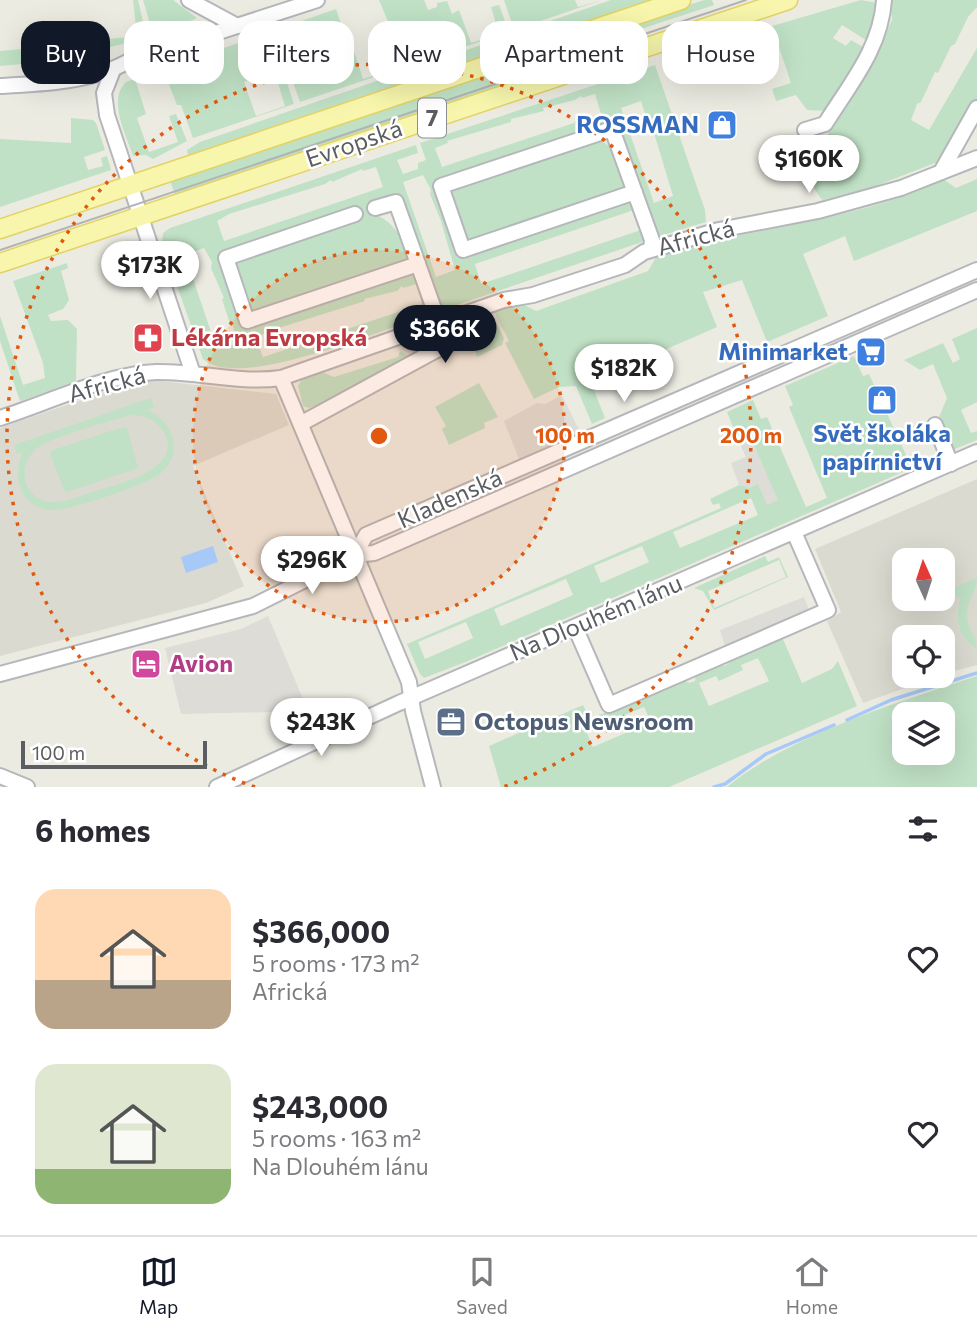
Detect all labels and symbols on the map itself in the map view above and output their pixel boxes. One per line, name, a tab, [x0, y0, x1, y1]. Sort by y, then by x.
road number: 7	[418, 99, 446, 138]
shop icon: ROSSMAN	[705, 108, 739, 142]
place label: ROSSMAN	[576, 109, 699, 138]
street label: Evropská	[302, 113, 406, 173]
pin: $160K	[760, 136, 858, 195]
street label: Africká	[654, 212, 737, 261]
pin: $173K	[101, 242, 199, 301]
pin: $366K	[396, 306, 494, 365]
pharmacy icon: Lékárna Evropská	[131, 321, 165, 355]
place label: Lékárna Evropská	[171, 322, 367, 351]
supermarket icon: Minimarket	[854, 335, 888, 369]
place label: Minimarket	[718, 336, 848, 365]
pin: $182K	[575, 344, 673, 404]
street label: Africká	[65, 359, 148, 408]
shop icon: Svět školáka papírnictví	[865, 383, 899, 417]
place label: Svět školáka papírnictví	[813, 418, 951, 475]
text: 100 m	[535, 422, 595, 447]
text: 200 m	[720, 422, 782, 447]
centre of rings	[367, 424, 391, 448]
street label: Kladenská	[393, 462, 506, 534]
pin: $296K	[263, 536, 361, 596]
north arrow	[892, 548, 956, 611]
street label: Na Dlouhém lánu	[505, 567, 686, 666]
hotel icon: Avion	[129, 647, 163, 681]
place label: Avion	[169, 648, 233, 677]
pin: $243K	[272, 698, 370, 758]
office icon: Octopus Newsroom	[434, 705, 468, 739]
place label: Octopus Newsroom	[474, 706, 694, 735]
scale bar	[21, 738, 206, 770]

